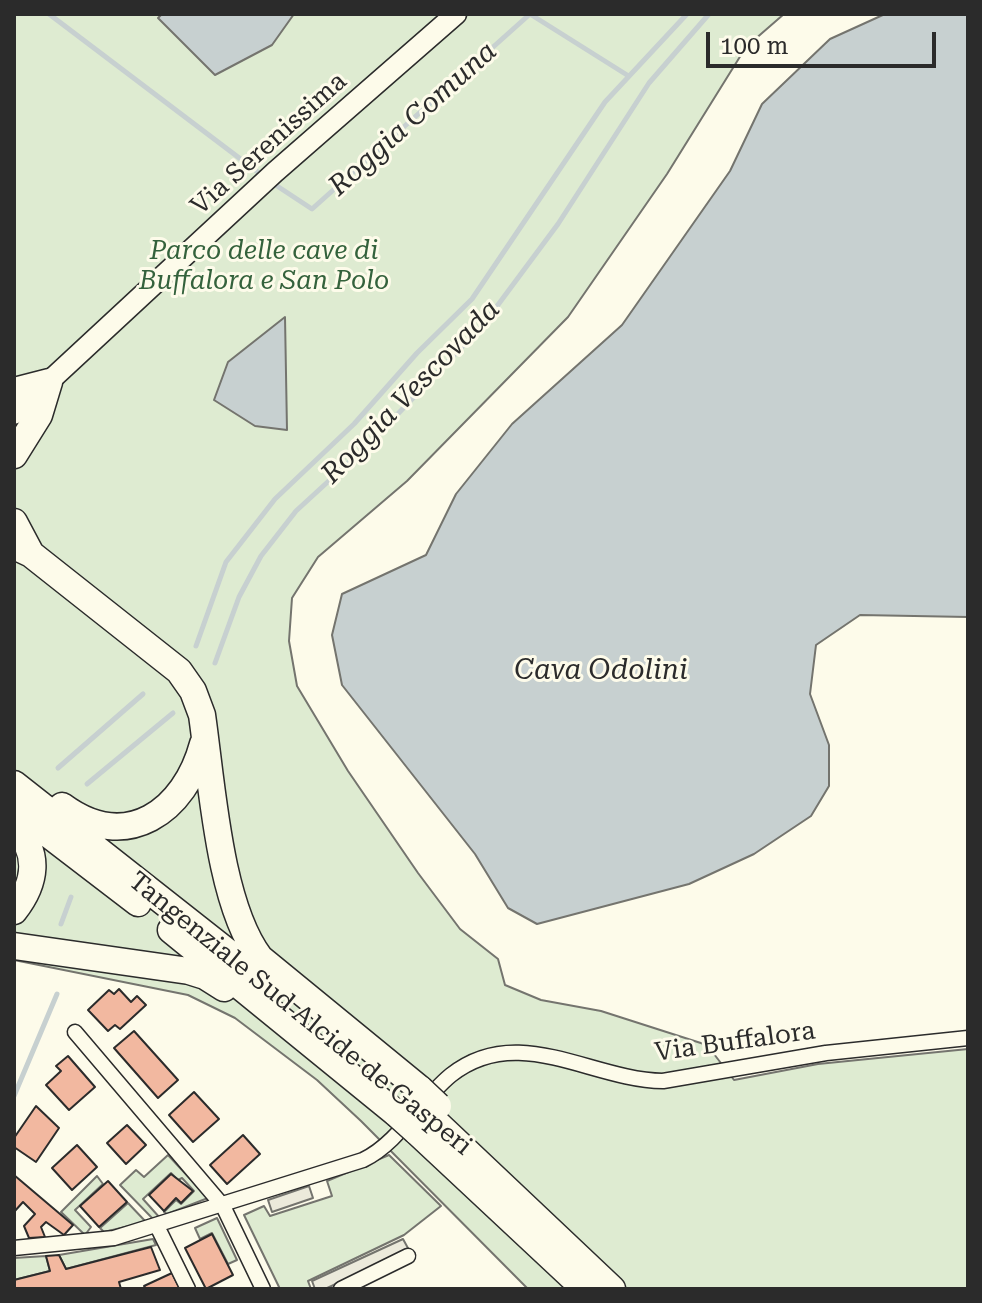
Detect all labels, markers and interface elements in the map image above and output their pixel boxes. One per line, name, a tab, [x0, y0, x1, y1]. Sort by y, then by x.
scale bar	[710, 16, 940, 66]
text: 100 m	[720, 32, 788, 60]
water label: Roggia Comuna	[322, 35, 504, 203]
street label: Via Serenissima	[185, 66, 353, 222]
park label: Parco delle cave di Buffalora e San Polo	[139, 235, 389, 296]
water label: Roggia Vescovada	[315, 293, 507, 491]
water label: Cava Odolini	[514, 654, 688, 688]
street label: Tangenziale Sud Alcide de Gasperi	[122, 866, 478, 1162]
street label: Via Buffalora	[653, 1015, 817, 1069]

